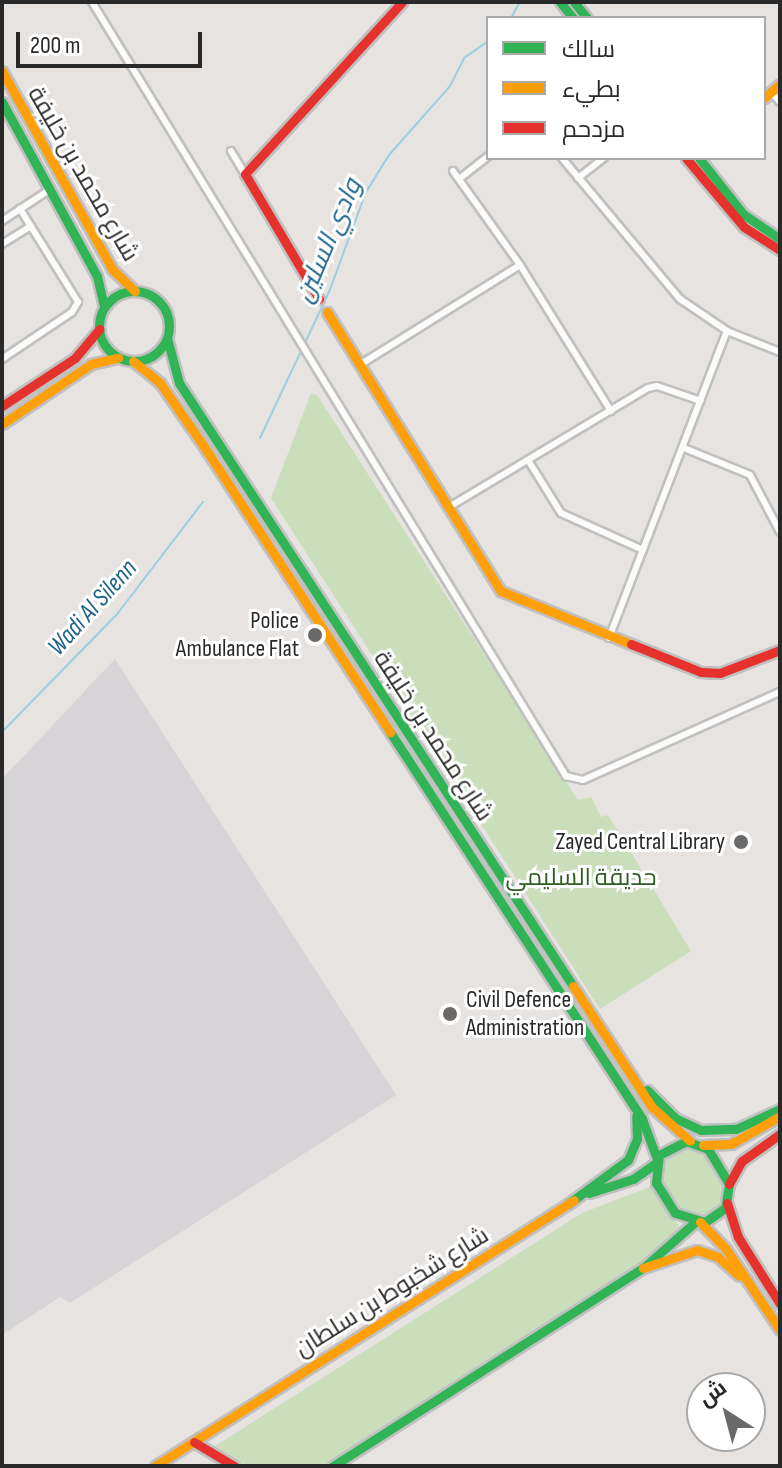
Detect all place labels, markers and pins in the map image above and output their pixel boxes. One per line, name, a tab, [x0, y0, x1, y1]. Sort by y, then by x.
place label: Police Ambulance Flat	[176, 607, 299, 663]
marker: Police Ambulance Flat	[306, 626, 324, 644]
place label: Zayed Central Library	[555, 828, 725, 856]
marker: Zayed Central Library	[732, 833, 750, 851]
place label: Civil Defence Administration	[466, 986, 584, 1042]
marker: Civil Defence Administration	[441, 1005, 459, 1023]

